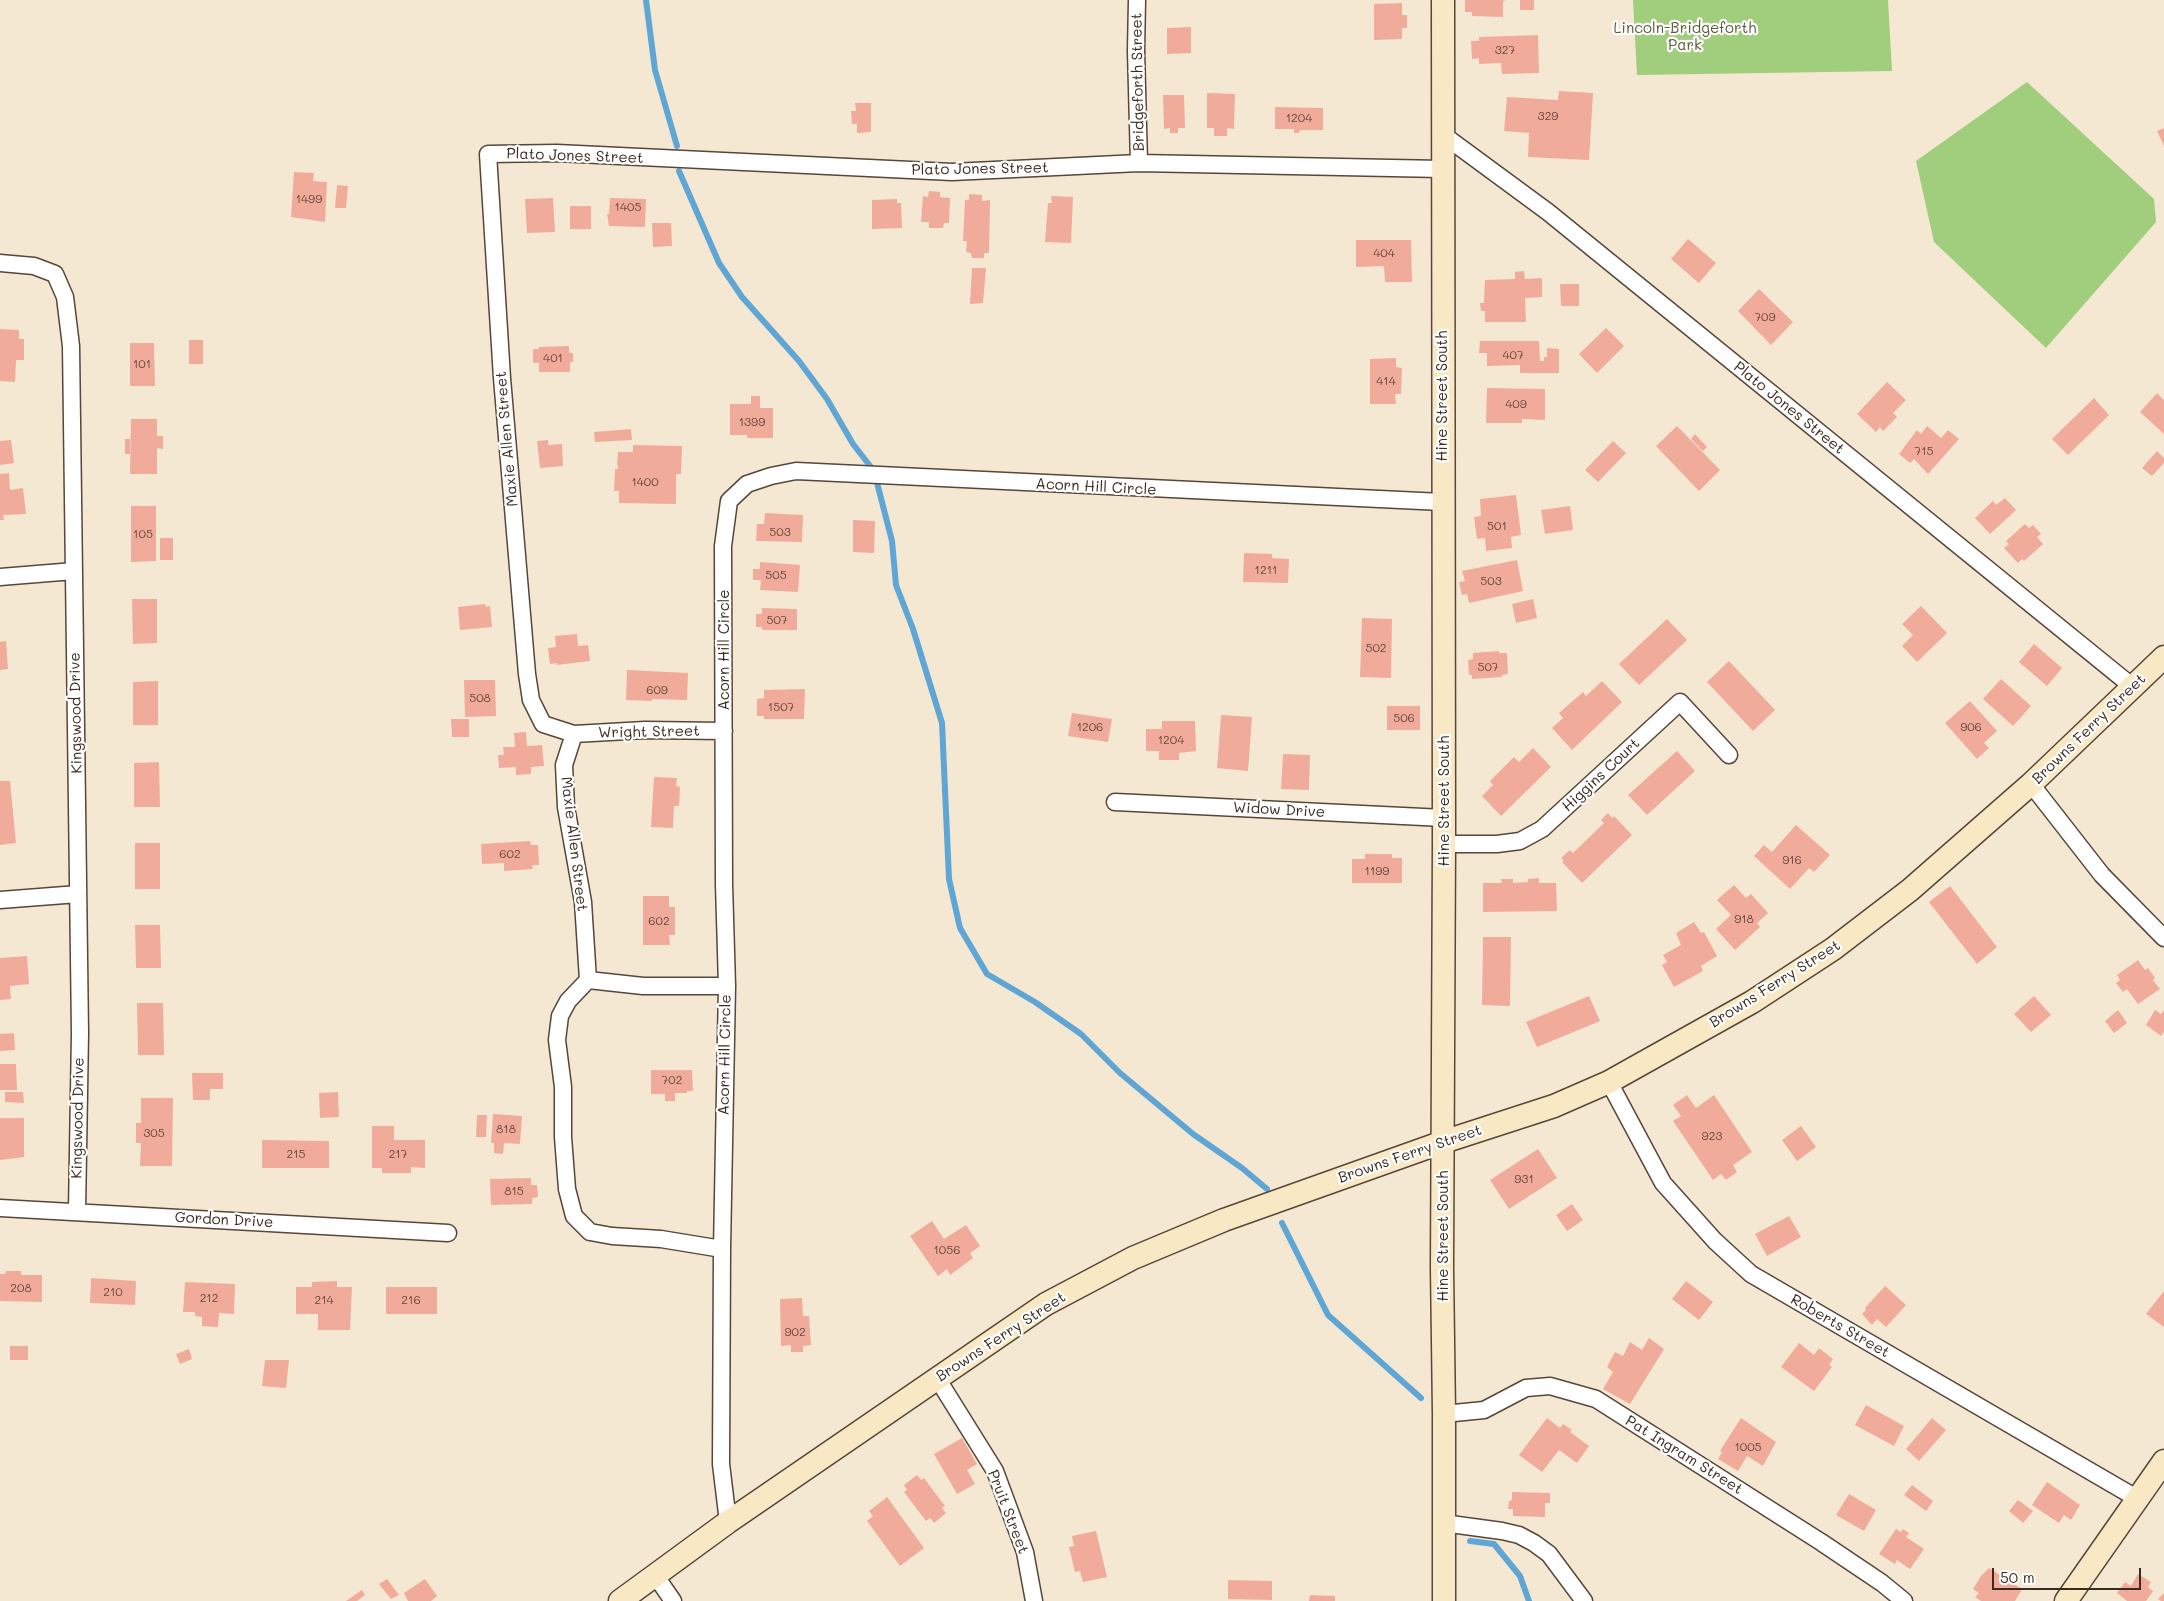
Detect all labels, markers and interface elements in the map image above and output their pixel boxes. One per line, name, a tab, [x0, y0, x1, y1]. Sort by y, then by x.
street label: Bridgeforth Street	[1128, 12, 1148, 152]
park label: Lincoln-Bridgeforth Park	[1613, 19, 1757, 54]
house number: 327	[1495, 43, 1515, 57]
house number: 329	[1538, 109, 1558, 123]
house number: 1204	[1286, 111, 1312, 125]
street label: Plato Jones Street	[506, 145, 644, 167]
street label: Plato Jones Street	[911, 159, 1049, 179]
house number: 1499	[296, 192, 322, 206]
house number: 1405	[615, 200, 641, 214]
house number: 404	[1373, 246, 1395, 260]
house number: 709	[1754, 310, 1776, 324]
street label: Hine Street South	[1433, 331, 1451, 461]
house number: 407	[1502, 348, 1524, 362]
house number: 401	[543, 351, 563, 365]
house number: 101	[133, 357, 151, 371]
street label: Plato Jones Street	[1730, 358, 1848, 458]
street label: Maxie Allen Street	[492, 371, 522, 507]
house number: 414	[1376, 374, 1396, 388]
house number: 409	[1505, 397, 1527, 411]
house number: 1399	[739, 415, 765, 429]
house number: 715	[1914, 444, 1934, 458]
house number: 1400	[631, 475, 659, 489]
street label: Acorn Hill Circle	[1035, 475, 1157, 499]
house number: 501	[1487, 519, 1507, 533]
house number: 503	[769, 525, 791, 539]
house number: 105	[133, 527, 153, 541]
house number: 1211	[1255, 563, 1277, 577]
house number: 505	[765, 568, 787, 582]
house number: 503	[1480, 574, 1502, 588]
street label: Acorn Hill Circle	[715, 589, 733, 711]
house number: 507	[766, 613, 788, 627]
house number: 502	[1365, 641, 1387, 655]
street label: Kingswood Drive	[66, 652, 86, 774]
house number: 507	[1477, 660, 1499, 674]
street label: Browns Ferry Street	[2028, 670, 2150, 788]
house number: 609	[646, 683, 668, 697]
house number: 508	[469, 691, 491, 705]
house number: 1507	[768, 700, 794, 714]
house number: 506	[1393, 711, 1415, 725]
house number: 1206	[1077, 720, 1103, 734]
house number: 906	[1960, 720, 1982, 734]
street label: Wright Street	[598, 722, 700, 742]
house number: 1204	[1158, 733, 1184, 747]
street label: Higgins Court	[1558, 734, 1644, 816]
street label: Hine Street South	[1435, 736, 1453, 866]
street label: Maxie Allen Street	[557, 776, 591, 912]
street label: Widow Drive	[1232, 799, 1326, 821]
house number: 602	[499, 847, 521, 861]
house number: 916	[1782, 853, 1802, 867]
house number: 1199	[1365, 864, 1389, 878]
house number: 918	[1734, 912, 1754, 926]
house number: 602	[648, 914, 670, 928]
street label: Browns Ferry Street	[1706, 936, 1844, 1032]
street label: Acorn Hill Circle	[715, 994, 735, 1116]
street label: Kingswood Drive	[68, 1057, 88, 1179]
house number: 702	[662, 1073, 682, 1087]
street label: Browns Ferry Street	[1336, 1121, 1484, 1187]
house number: 818	[496, 1122, 516, 1136]
house number: 305	[143, 1126, 165, 1140]
house number: 923	[1702, 1129, 1722, 1143]
house number: 215	[286, 1147, 306, 1161]
house number: 217	[389, 1147, 407, 1161]
street label: Hine Street South	[1434, 1171, 1452, 1301]
house number: 931	[1514, 1172, 1534, 1186]
house number: 815	[504, 1184, 524, 1198]
street label: Gordon Drive	[174, 1208, 274, 1232]
house number: 1056	[933, 1243, 961, 1257]
house number: 208	[10, 1281, 32, 1295]
house number: 210	[103, 1285, 123, 1299]
street label: Browns Ferry Street	[933, 1288, 1069, 1386]
street label: Roberts Street	[1787, 1290, 1893, 1362]
house number: 212	[200, 1291, 218, 1305]
house number: 214	[314, 1293, 334, 1307]
house number: 216	[401, 1293, 421, 1307]
house number: 902	[784, 1325, 806, 1339]
street label: Pat Ingram Street	[1622, 1412, 1746, 1498]
house number: 1005	[1734, 1440, 1762, 1454]
street label: Pruit Street	[984, 1467, 1032, 1557]
scale bar	[1994, 1558, 2143, 1590]
text: 50 m	[2000, 1567, 2035, 1587]

